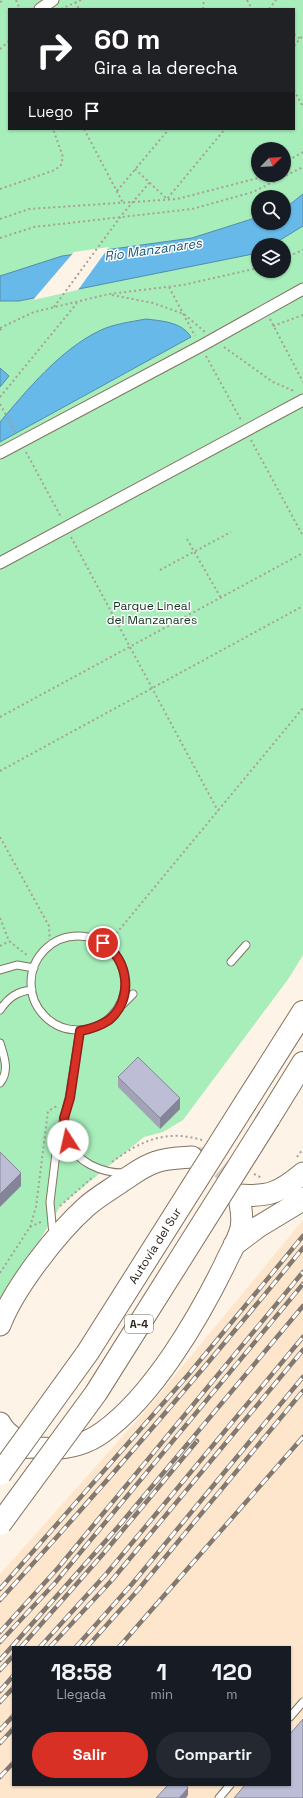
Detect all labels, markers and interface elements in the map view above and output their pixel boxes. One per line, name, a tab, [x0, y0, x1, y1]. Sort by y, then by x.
text: 60 m	[94, 21, 160, 57]
icon: right	[28, 24, 80, 76]
text: Gira a la derecha	[94, 56, 238, 79]
icon: arrive	[81, 100, 103, 122]
text: Luego	[28, 102, 73, 121]
north arrow	[251, 142, 291, 182]
map controls	[251, 142, 291, 278]
button: search	[251, 190, 291, 230]
water label: Río Manzanares	[103, 234, 204, 265]
button: layers	[251, 238, 291, 278]
park label: Parque Lineal del Manzanares	[107, 598, 197, 628]
pin	[86, 926, 120, 960]
icon: arrive	[92, 932, 114, 954]
position arrow	[47, 1120, 89, 1162]
street label: Autovía del Sur	[125, 1204, 185, 1287]
road number: A-4	[125, 1315, 153, 1333]
text: 18:58	[51, 1656, 112, 1687]
text: 1	[156, 1656, 167, 1687]
text: 120	[212, 1656, 252, 1687]
text: Llegada	[57, 1686, 106, 1703]
text: min	[151, 1686, 173, 1703]
text: m	[226, 1686, 238, 1703]
button: Salir	[32, 1732, 148, 1778]
button: Compartir	[156, 1732, 271, 1778]

